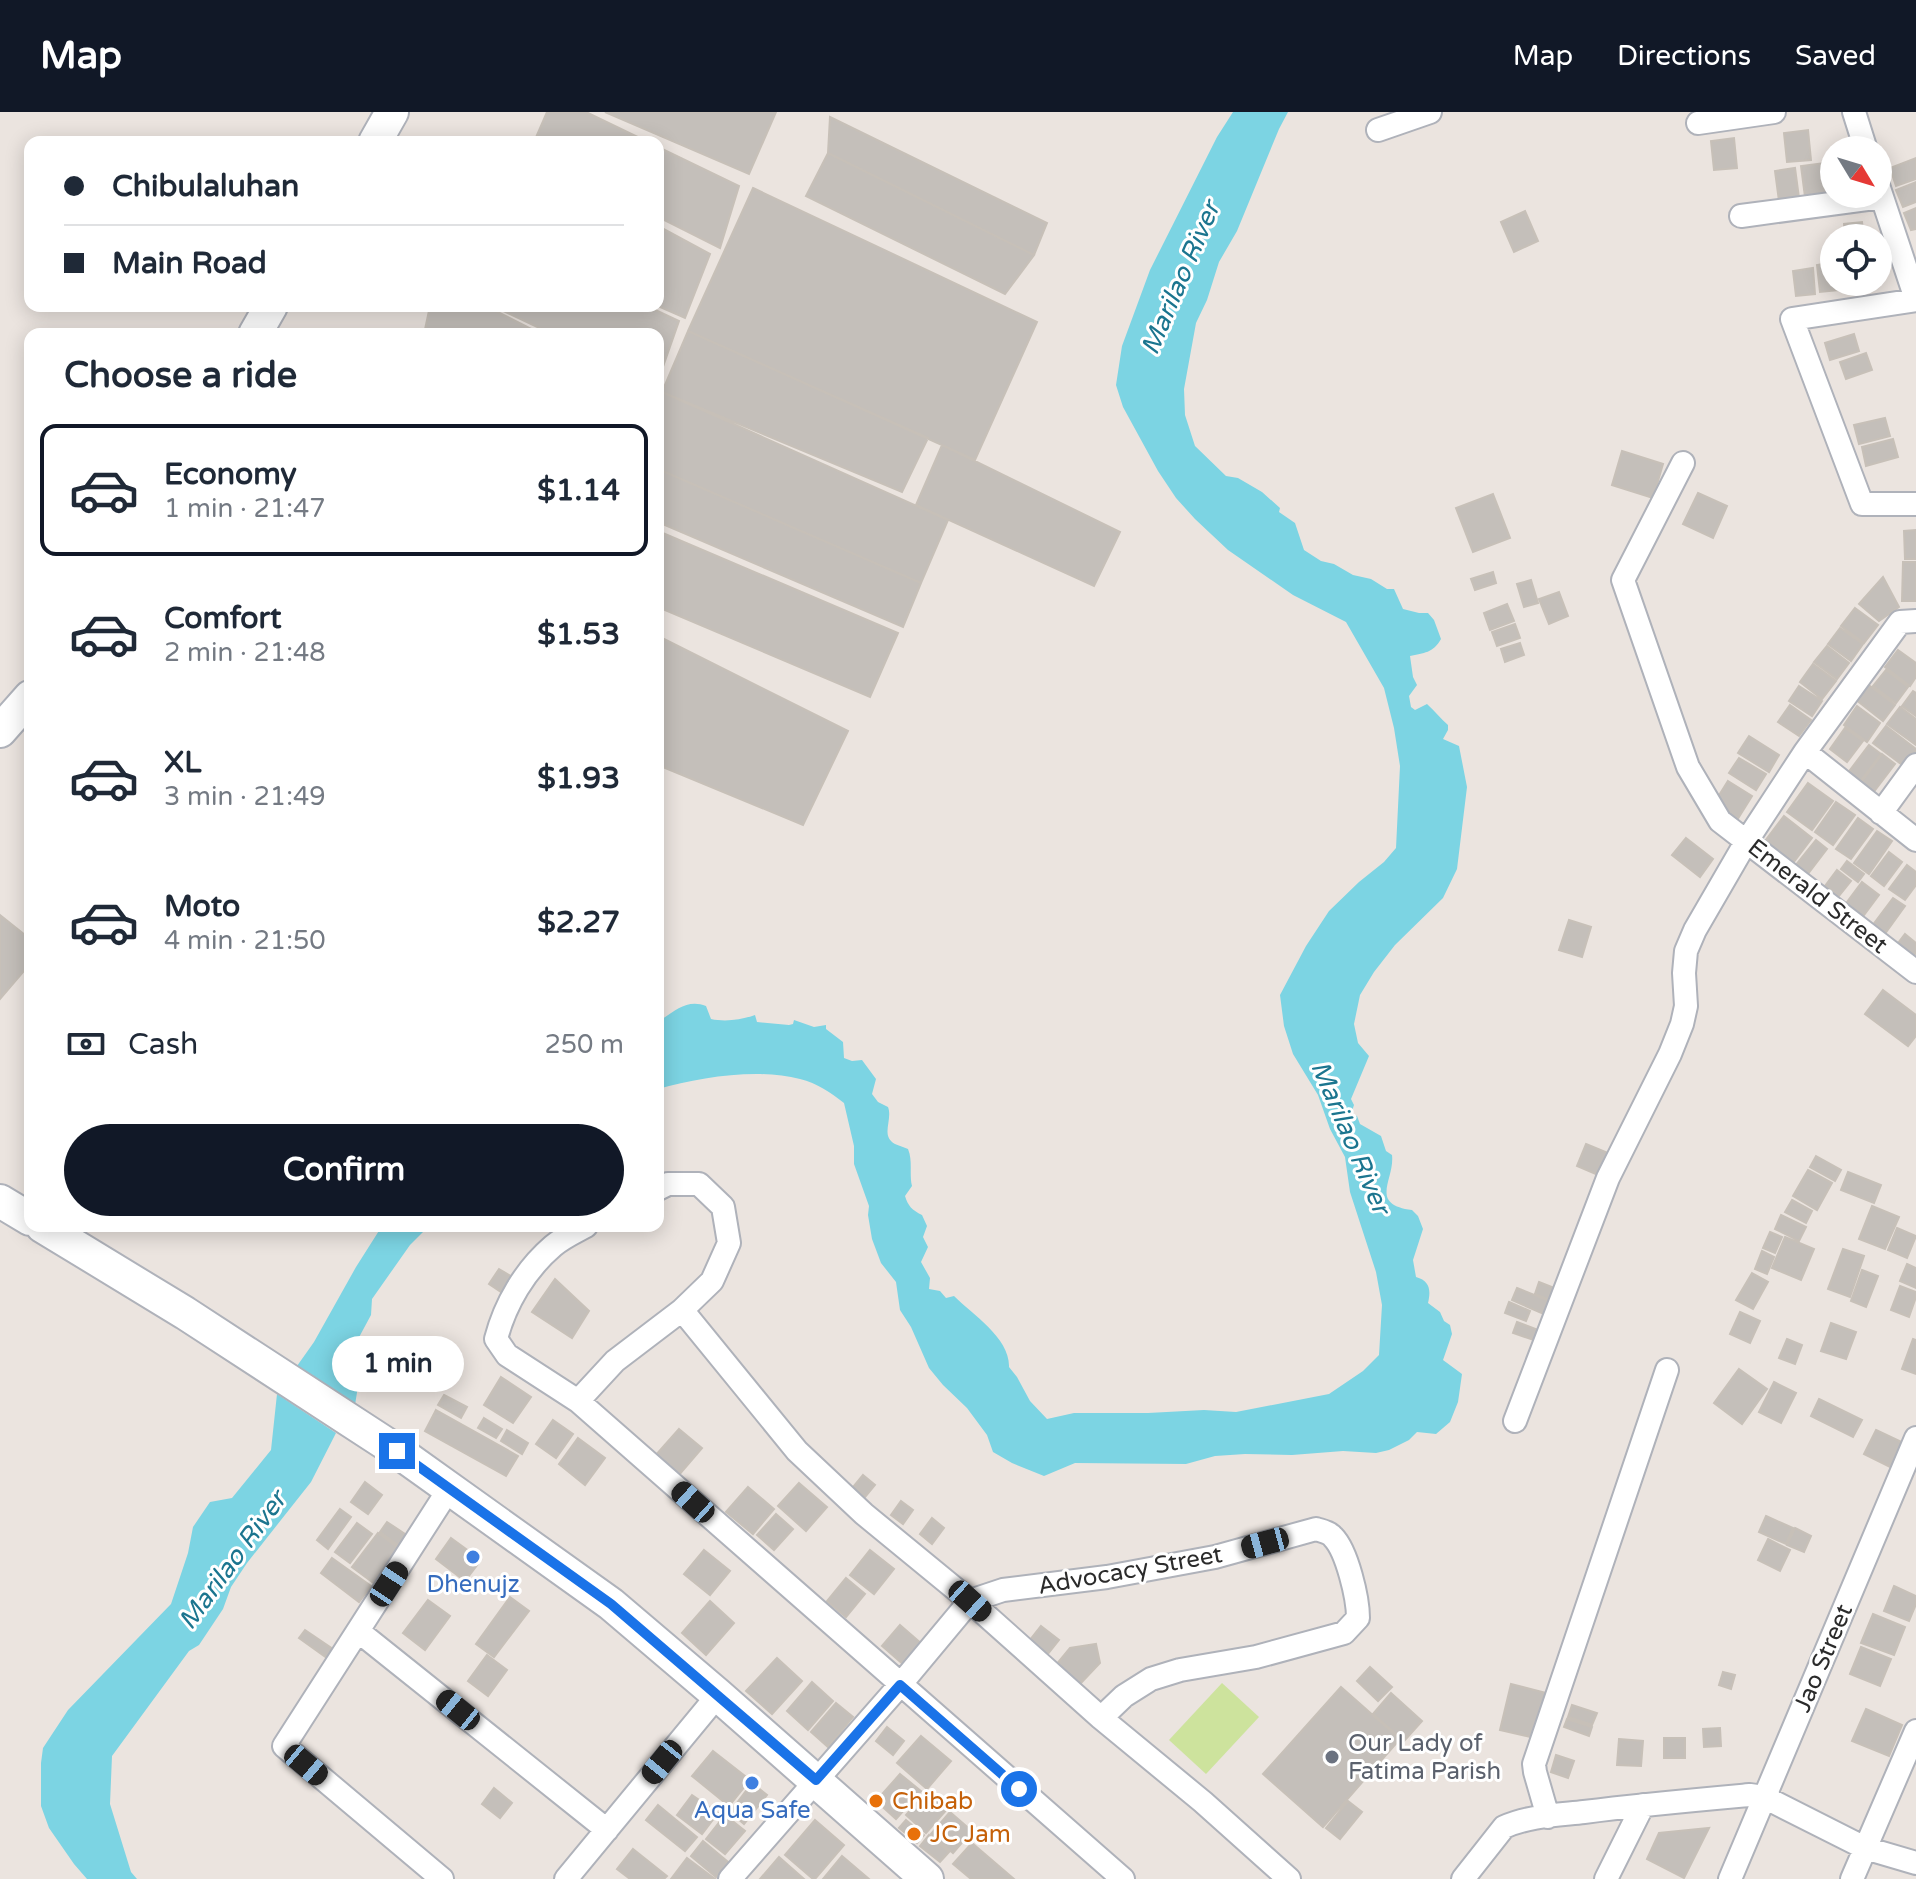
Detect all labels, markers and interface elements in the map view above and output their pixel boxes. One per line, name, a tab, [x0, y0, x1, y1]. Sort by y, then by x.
text: Map	[40, 33, 122, 79]
text: Map	[1513, 39, 1573, 73]
text: Directions	[1617, 39, 1751, 73]
text: Saved	[1795, 39, 1876, 73]
north arrow	[1820, 136, 1892, 208]
map controls	[1820, 136, 1892, 296]
text: Chibulaluhan	[112, 168, 299, 205]
water label: Marilao River	[1134, 194, 1228, 359]
button: locate	[1820, 224, 1892, 296]
text: Main Road	[112, 245, 267, 282]
text: Choose a ride	[64, 354, 297, 397]
icon: car	[68, 454, 140, 526]
text: Economy	[164, 456, 297, 493]
text: $1.14	[537, 472, 620, 509]
text: 1 min · 21:47	[164, 493, 326, 524]
icon: car	[68, 598, 140, 670]
text: Comfort	[164, 600, 282, 637]
text: $1.53	[537, 616, 620, 653]
text: 2 min · 21:48	[164, 637, 326, 668]
icon: car	[68, 742, 140, 814]
text: XL	[164, 744, 201, 781]
text: $1.93	[537, 760, 620, 797]
text: 3 min · 21:49	[164, 781, 326, 812]
street label: Emerald Street	[1742, 833, 1893, 960]
icon: car	[68, 886, 140, 958]
text: Moto	[164, 888, 240, 925]
text: $2.27	[537, 904, 620, 941]
text: 4 min · 21:50	[164, 925, 326, 956]
icon: cash	[64, 1022, 108, 1066]
text: Cash	[128, 1026, 198, 1063]
text: 250 m	[544, 1029, 624, 1060]
water label: Marilao River	[1304, 1056, 1398, 1221]
button: Confirm	[64, 1124, 624, 1216]
callout: 1 min	[331, 1335, 463, 1391]
text: 1 min	[363, 1348, 433, 1379]
route end	[379, 1433, 415, 1469]
car	[667, 1477, 719, 1527]
water label: Marilao River	[172, 1483, 295, 1635]
car	[1239, 1525, 1291, 1561]
street label: Advocacy Street	[1036, 1540, 1225, 1601]
marker: Dhenujz	[464, 1548, 482, 1566]
car	[366, 1557, 412, 1611]
place label: Dhenujz	[426, 1570, 520, 1599]
car	[944, 1576, 996, 1626]
street label: Jao Street	[1788, 1600, 1859, 1716]
car	[432, 1686, 484, 1734]
place label: Our Lady of Fatima Parish	[1348, 1729, 1501, 1786]
car	[638, 1736, 686, 1788]
car	[280, 1740, 332, 1790]
marker: Our Lady of Fatima Parish	[1323, 1748, 1341, 1766]
route start	[1001, 1771, 1037, 1807]
marker: Aqua Safe	[743, 1774, 761, 1792]
place label: Chibab	[892, 1787, 973, 1816]
marker: Chibab	[867, 1792, 885, 1810]
place label: Aqua Safe	[693, 1796, 811, 1825]
place label: JC Jam	[930, 1820, 1011, 1849]
marker: JC Jam	[905, 1825, 923, 1843]

